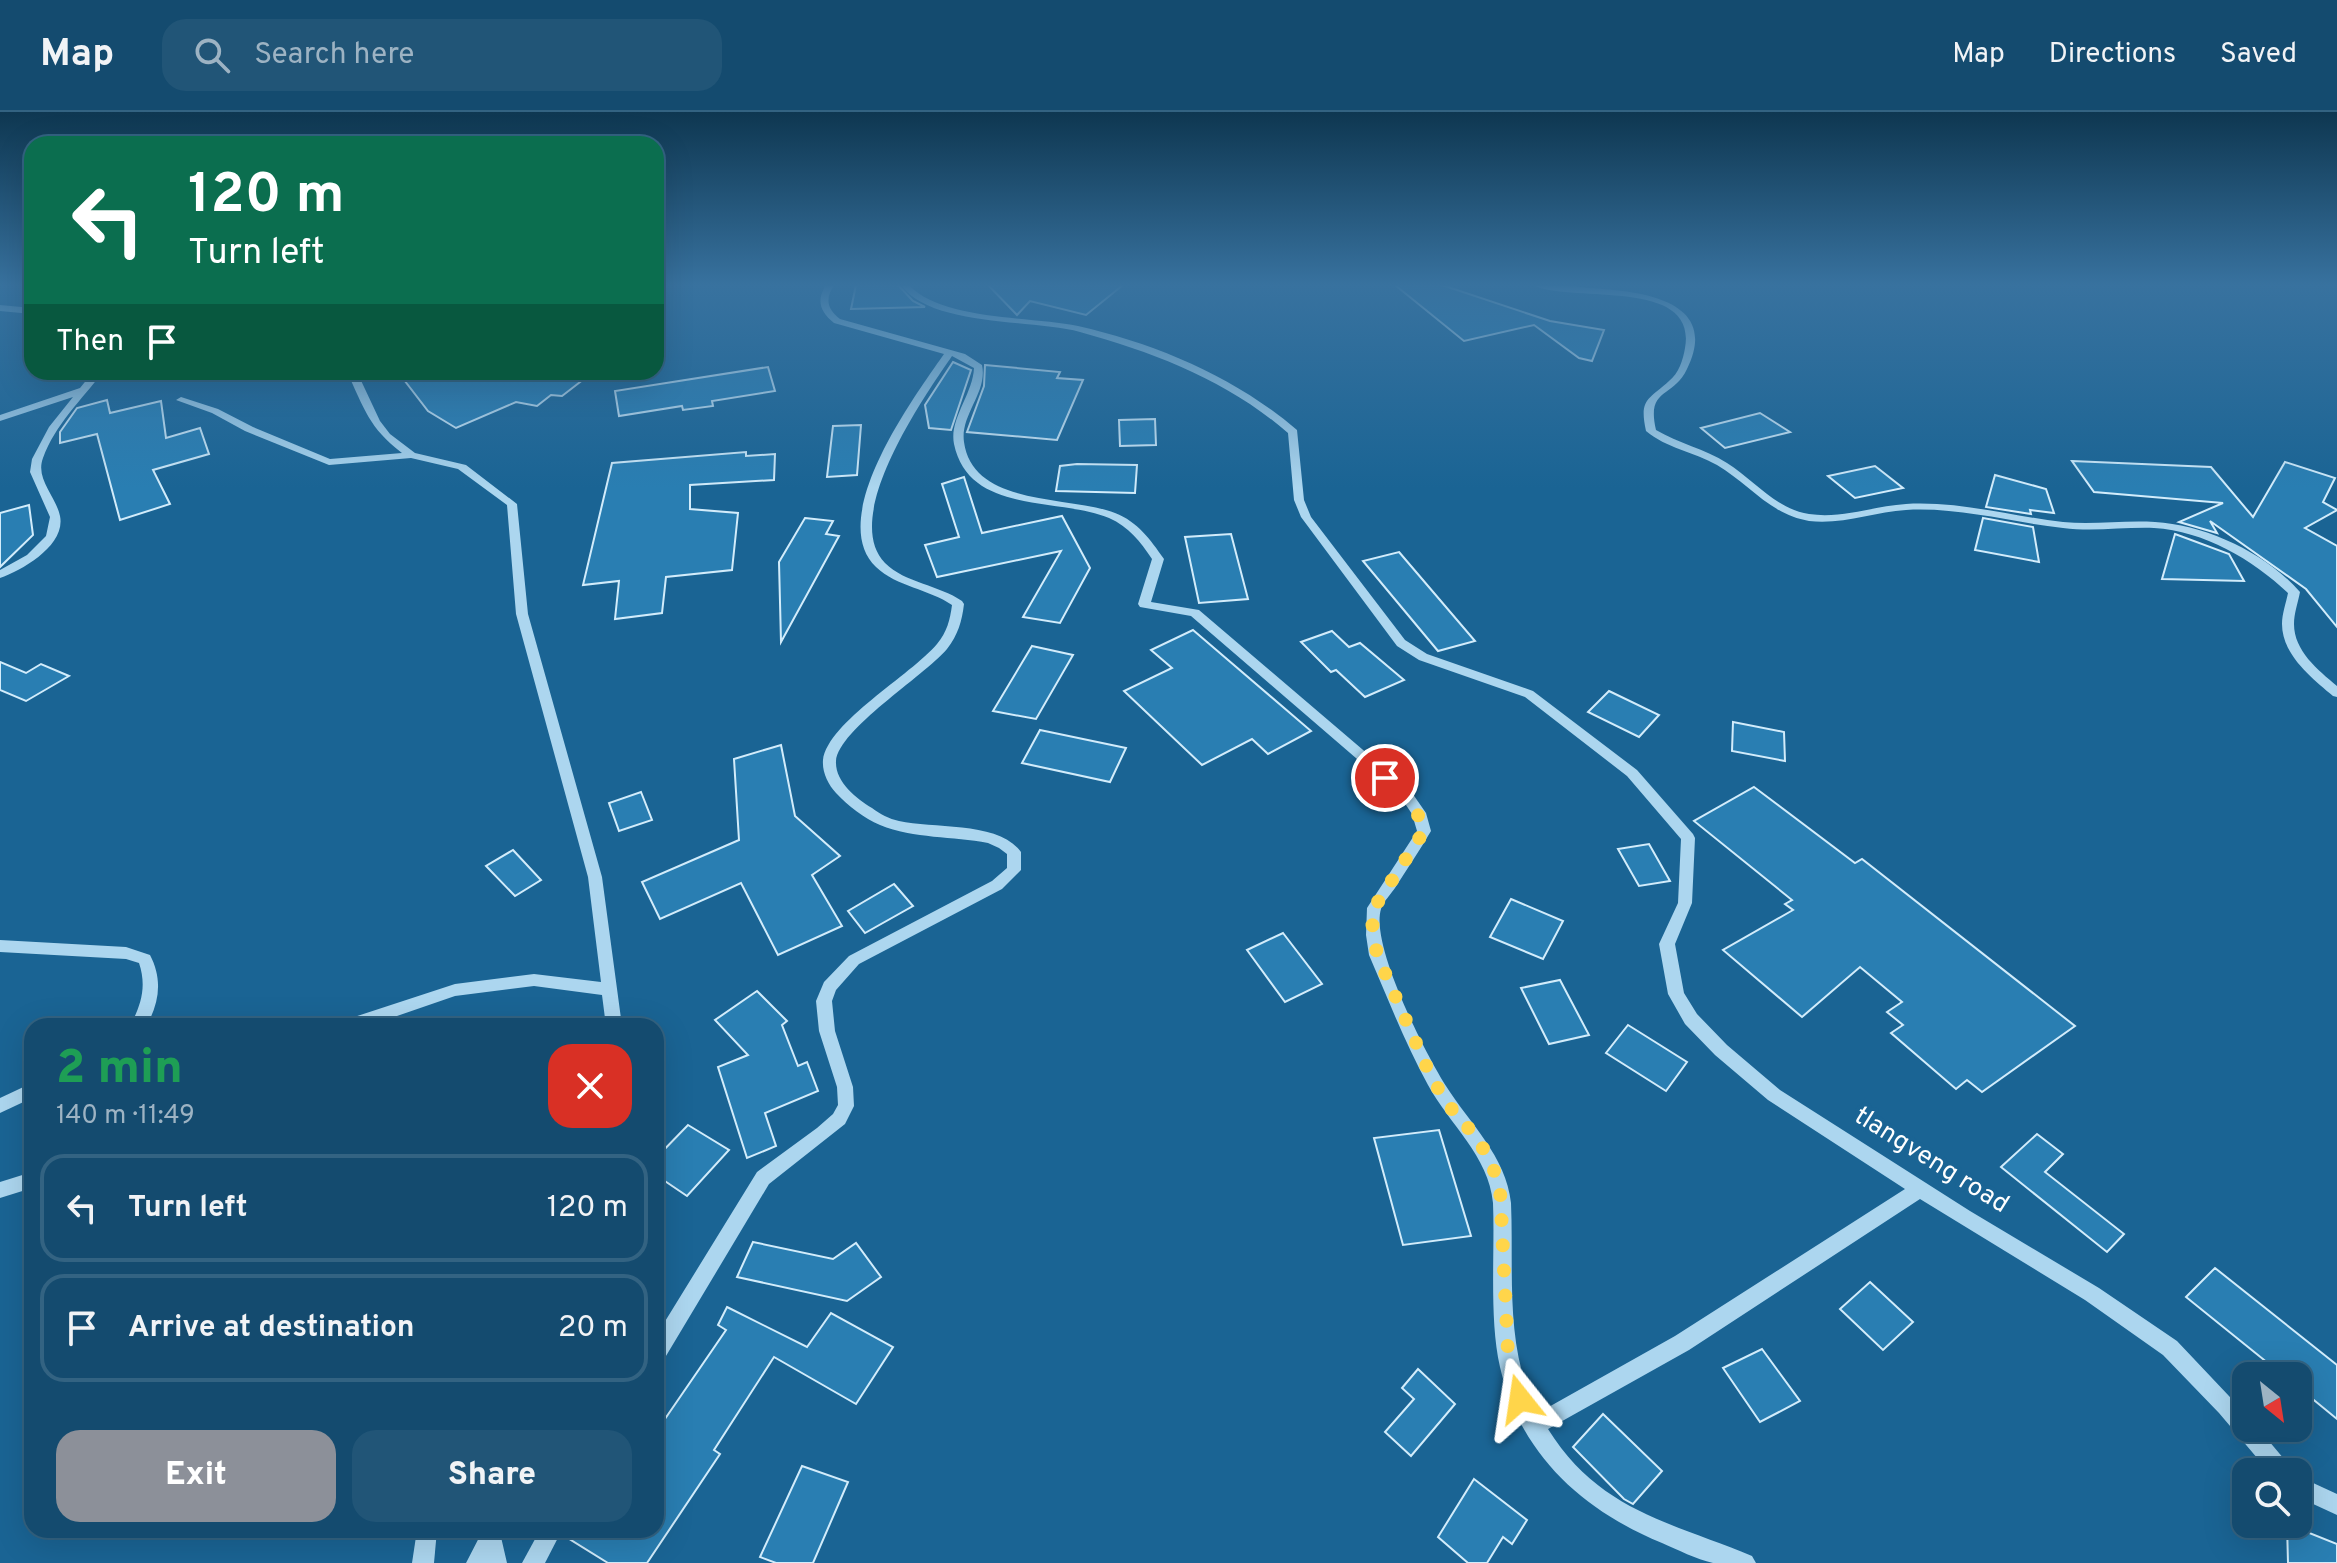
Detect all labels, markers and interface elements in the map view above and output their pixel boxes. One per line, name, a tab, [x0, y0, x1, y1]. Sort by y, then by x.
search box	[162, 19, 722, 91]
text: Map	[40, 31, 114, 80]
icon: search	[190, 33, 234, 77]
text: Search here	[254, 37, 414, 74]
text: Map	[1952, 37, 2005, 73]
text: Directions	[2049, 37, 2176, 73]
text: Saved	[2220, 37, 2297, 73]
text: 120 m	[188, 162, 345, 232]
icon: left	[56, 168, 160, 272]
text: Turn left	[188, 231, 325, 277]
icon: arrive	[140, 320, 184, 364]
text: Then	[56, 324, 124, 361]
pin	[1351, 744, 1419, 812]
icon: arrive	[1363, 756, 1407, 800]
text: 2 min	[56, 1040, 183, 1100]
button: close	[548, 1044, 632, 1128]
text: 140 m · 11:49	[56, 1100, 195, 1133]
street label: tlangveng road	[1848, 1100, 2014, 1222]
icon: left	[60, 1186, 104, 1230]
text: Turn left	[128, 1190, 248, 1227]
text: 120 m	[547, 1190, 628, 1227]
icon: arrive	[60, 1306, 104, 1350]
text: Arrive at destination	[128, 1310, 414, 1347]
text: 20 m	[558, 1310, 628, 1347]
position arrow	[1478, 1357, 1562, 1441]
north arrow	[2232, 1362, 2312, 1442]
map controls	[2232, 1362, 2312, 1538]
button: Exit	[56, 1430, 336, 1522]
button: Share	[352, 1430, 632, 1522]
button: search	[2232, 1458, 2312, 1538]

